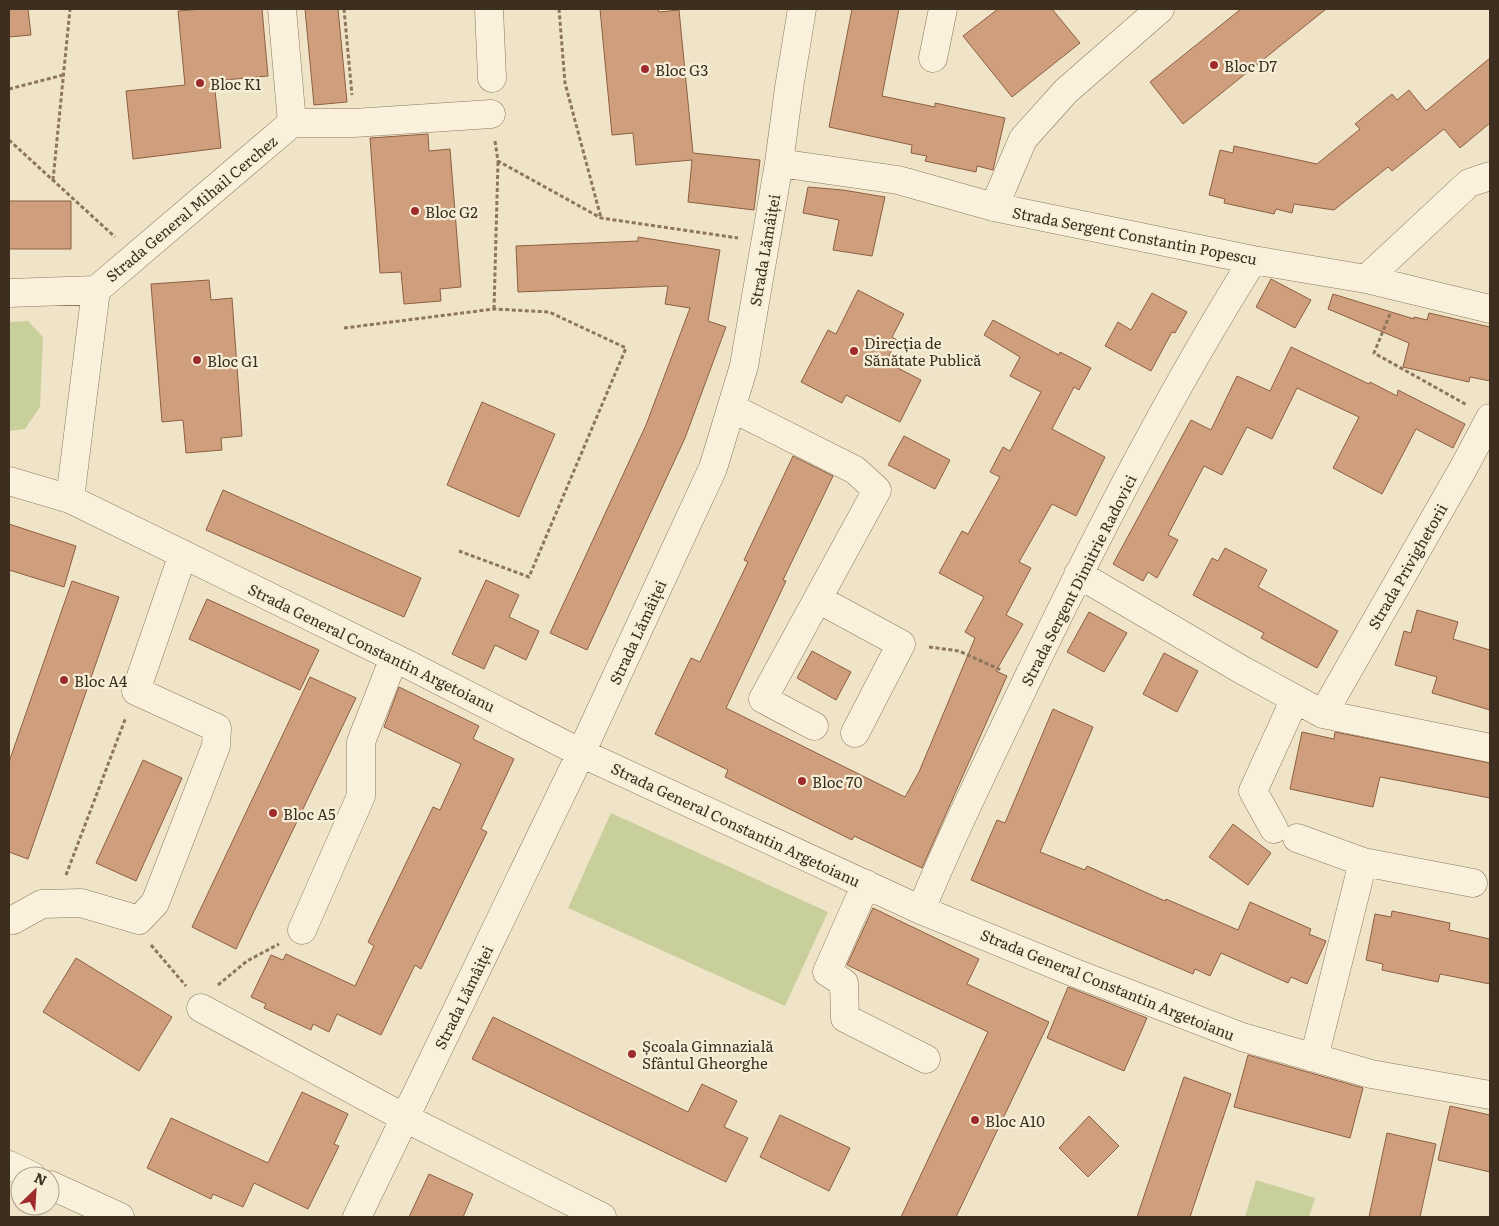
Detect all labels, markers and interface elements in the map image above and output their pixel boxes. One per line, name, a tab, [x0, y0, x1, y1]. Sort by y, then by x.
place label: Bloc D7	[1224, 54, 1278, 77]
place label: Bloc G3	[655, 58, 708, 81]
marker: Bloc D7	[1208, 59, 1220, 71]
marker: Bloc G3	[639, 63, 651, 75]
place label: Bloc K1	[210, 72, 261, 95]
marker: Bloc K1	[194, 77, 206, 89]
street label: Strada General Mihail Cerchez	[100, 129, 282, 287]
street label: Strada Lămâiței	[743, 192, 785, 308]
place label: Bloc G2	[425, 200, 478, 223]
street label: Strada Sergent Constantin Popescu	[1011, 200, 1260, 270]
marker: Bloc G2	[409, 205, 421, 217]
place label: Direcția de Sănătate Publică	[864, 331, 982, 371]
marker: Direcția de Sănătate Publică	[848, 345, 860, 357]
place label: Bloc G1	[207, 349, 258, 372]
marker: Bloc G1	[191, 354, 203, 366]
street label: Strada Sergent Dimitrie Radovici	[1014, 470, 1142, 690]
street label: Strada Privighetorii	[1362, 499, 1452, 633]
street label: Strada Lămâiței	[603, 576, 671, 688]
street label: Strada General Constantin Argetoianu	[244, 577, 500, 717]
place label: Bloc A4	[74, 669, 127, 692]
marker: Bloc A4	[58, 674, 70, 686]
street label: Strada General Constantin Argetoianu	[608, 756, 865, 892]
place label: Bloc 70	[812, 770, 863, 793]
marker: Bloc 70	[796, 775, 808, 787]
place label: Bloc A5	[283, 802, 336, 825]
marker: Bloc A5	[267, 807, 279, 819]
street label: Strada General Constantin Argetoianu	[977, 922, 1239, 1046]
street label: Strada Lămâiței	[428, 941, 498, 1053]
place label: Școala Gimnazială Sfântul Gheorghe	[642, 1034, 774, 1074]
marker: Școala Gimnazială Sfântul Gheorghe	[626, 1048, 638, 1060]
place label: Bloc A10	[985, 1109, 1045, 1132]
marker: Bloc A10	[969, 1114, 981, 1126]
north arrow	[10, 1166, 60, 1216]
text: N	[31, 1167, 51, 1190]

